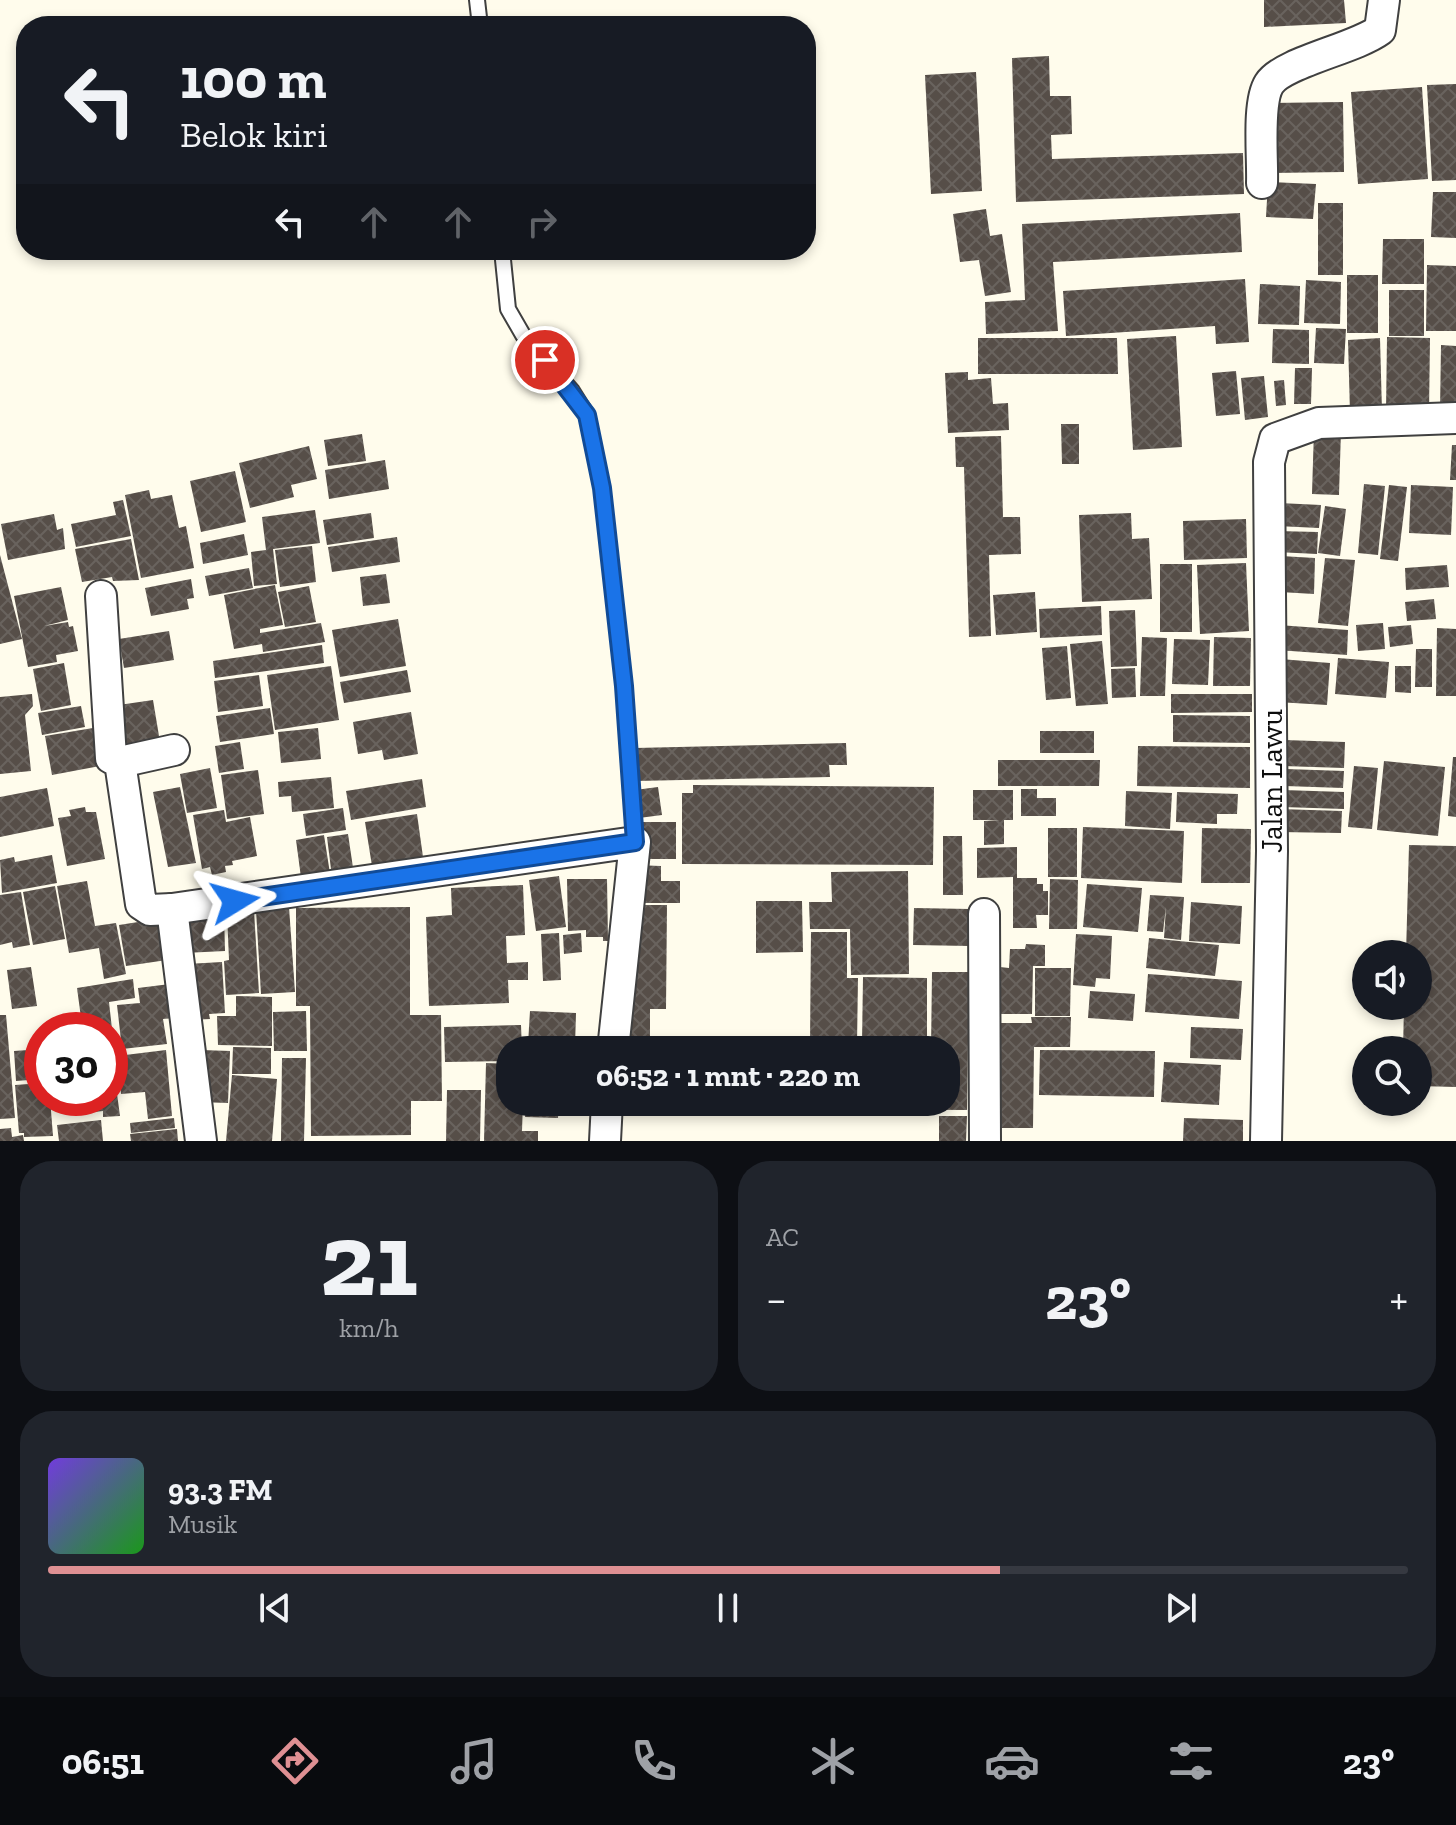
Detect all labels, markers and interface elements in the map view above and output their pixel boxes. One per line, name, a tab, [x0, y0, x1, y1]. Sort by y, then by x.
text: 100 m	[180, 45, 327, 112]
icon: left	[48, 48, 152, 152]
text: Belok kiri	[180, 113, 328, 156]
icon: left	[268, 200, 312, 244]
icon: ahead	[352, 200, 396, 244]
icon: ahead	[436, 200, 480, 244]
icon: right	[520, 200, 564, 244]
pin	[511, 326, 579, 394]
icon: arrive	[523, 338, 567, 382]
street label: Jalan Lawu	[1254, 709, 1290, 853]
position arrow	[193, 859, 277, 943]
map controls	[1352, 940, 1432, 1116]
button: sound	[1352, 940, 1432, 1020]
speed limit sign: 30	[24, 1012, 128, 1116]
button: search	[1352, 1036, 1432, 1116]
text: 06:52 · 1 mnt · 220 m	[596, 1058, 860, 1094]
text: 21	[320, 1197, 418, 1322]
text: AC	[766, 1221, 799, 1253]
text: 23°	[1045, 1262, 1131, 1334]
text: −	[766, 1272, 787, 1325]
text: +	[1389, 1272, 1408, 1325]
text: km/h	[339, 1312, 399, 1344]
text: 93.3 FM	[168, 1472, 273, 1508]
text: Musik	[168, 1508, 237, 1540]
icon: previous	[253, 1586, 297, 1630]
icon: pause	[706, 1586, 750, 1630]
icon: next	[1159, 1586, 1203, 1630]
icon: directions	[267, 1733, 323, 1789]
icon: music	[446, 1733, 502, 1789]
icon: phone	[626, 1733, 682, 1789]
icon: climate	[805, 1733, 861, 1789]
icon: car	[984, 1733, 1040, 1789]
icon: filters	[1163, 1733, 1219, 1789]
text: 06:51	[62, 1740, 144, 1783]
text: 23°	[1343, 1740, 1394, 1783]

